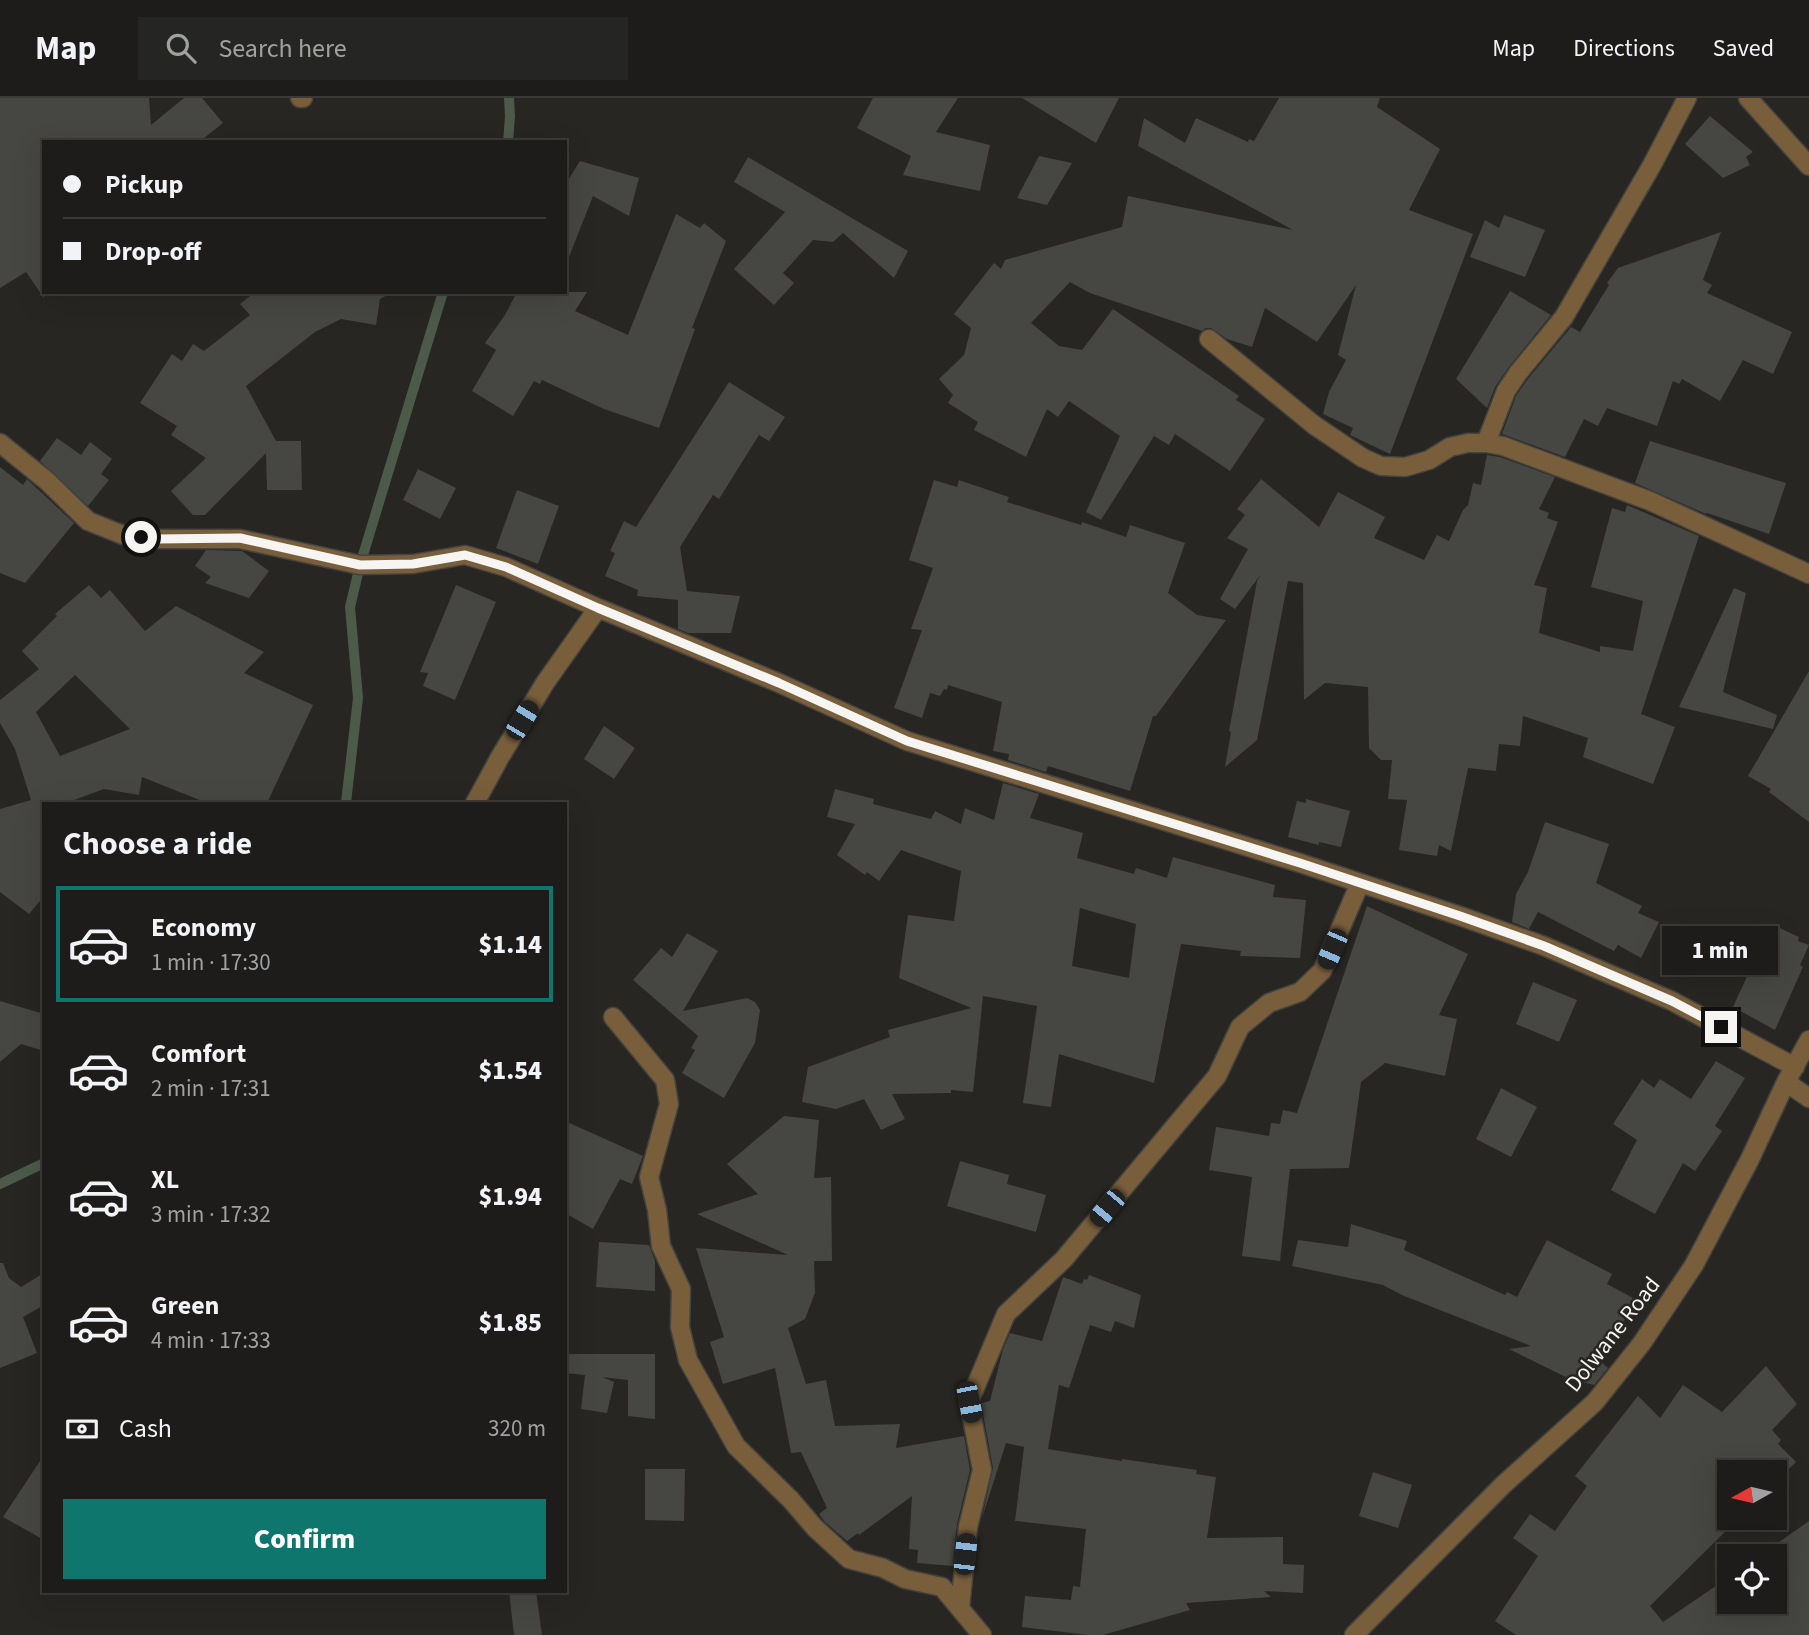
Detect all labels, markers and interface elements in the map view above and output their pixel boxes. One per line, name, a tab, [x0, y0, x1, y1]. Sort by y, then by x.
search box	[138, 17, 628, 80]
text: Map	[35, 25, 96, 72]
icon: search	[162, 29, 200, 67]
text: Search here	[218, 30, 347, 67]
text: Map	[1492, 31, 1535, 66]
text: Directions	[1573, 31, 1675, 66]
text: Saved	[1713, 31, 1774, 66]
text: Pickup	[105, 166, 183, 203]
text: Drop-off	[105, 233, 201, 270]
route start	[125, 521, 157, 553]
car	[503, 697, 542, 743]
text: Choose a ride	[63, 821, 252, 867]
text: Economy	[151, 909, 256, 946]
icon: car	[67, 913, 130, 976]
text: $1.14	[478, 926, 542, 963]
car	[1315, 926, 1350, 972]
callout: 1 min	[1663, 926, 1779, 974]
text: 1 min	[1692, 934, 1748, 967]
text: 1 min · 17:30	[151, 946, 271, 979]
route end	[1705, 1011, 1737, 1043]
text: Comfort	[151, 1035, 246, 1072]
icon: car	[67, 1039, 130, 1102]
text: $1.54	[478, 1052, 542, 1089]
text: 2 min · 17:31	[151, 1072, 271, 1105]
text: XL	[151, 1161, 179, 1198]
icon: car	[67, 1165, 130, 1228]
text: $1.94	[478, 1178, 542, 1215]
car	[1086, 1185, 1129, 1231]
text: 3 min · 17:32	[151, 1198, 271, 1231]
street label: Dolwane Road	[1557, 1270, 1668, 1399]
text: Green	[151, 1287, 219, 1324]
icon: car	[67, 1291, 130, 1354]
text: $1.85	[478, 1304, 542, 1341]
text: 4 min · 17:33	[151, 1324, 271, 1357]
car	[955, 1379, 984, 1425]
icon: cash	[63, 1410, 101, 1448]
text: Cash	[119, 1410, 172, 1447]
text: 320 m	[488, 1412, 546, 1445]
north arrow	[1717, 1460, 1787, 1530]
map controls	[1717, 1460, 1787, 1614]
button: Confirm	[63, 1499, 546, 1579]
car	[953, 1532, 978, 1576]
button: locate	[1717, 1544, 1787, 1614]

